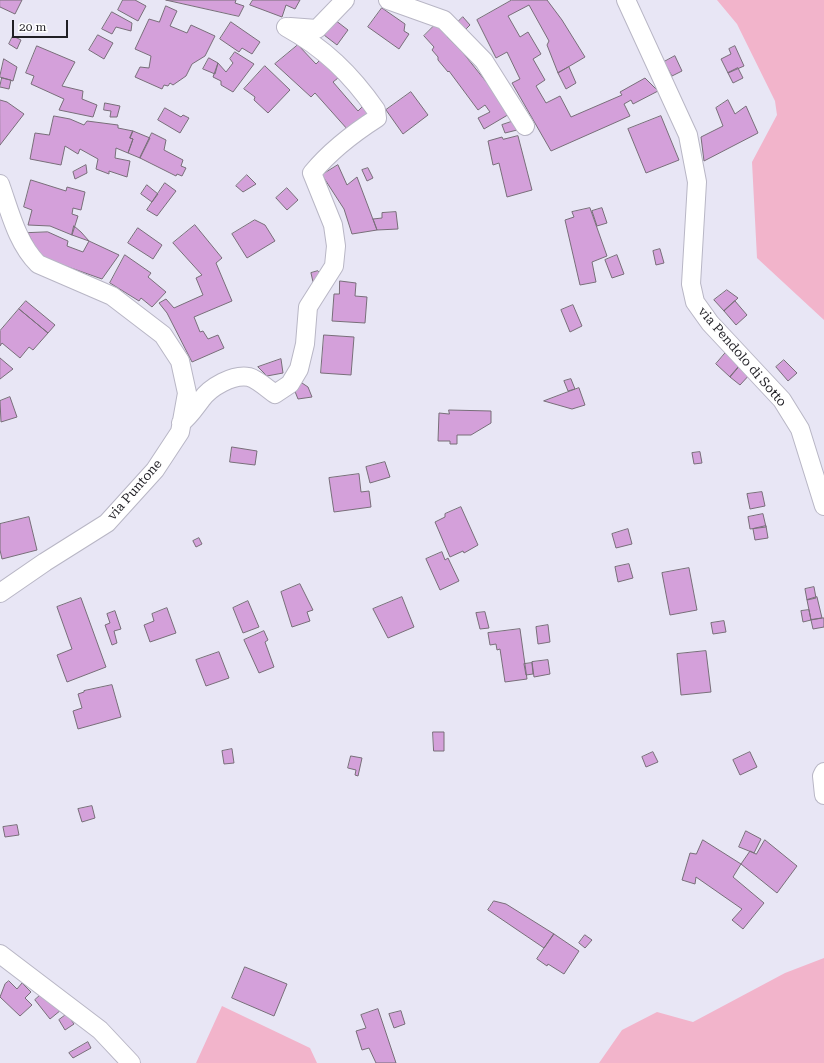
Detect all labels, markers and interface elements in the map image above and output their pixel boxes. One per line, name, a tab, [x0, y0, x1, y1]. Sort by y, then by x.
scale bar	[14, 12, 70, 38]
text: 20 m	[19, 20, 46, 34]
street label: via Pendolo di Sotto	[694, 304, 790, 410]
street label: via Puntone	[104, 456, 166, 524]

